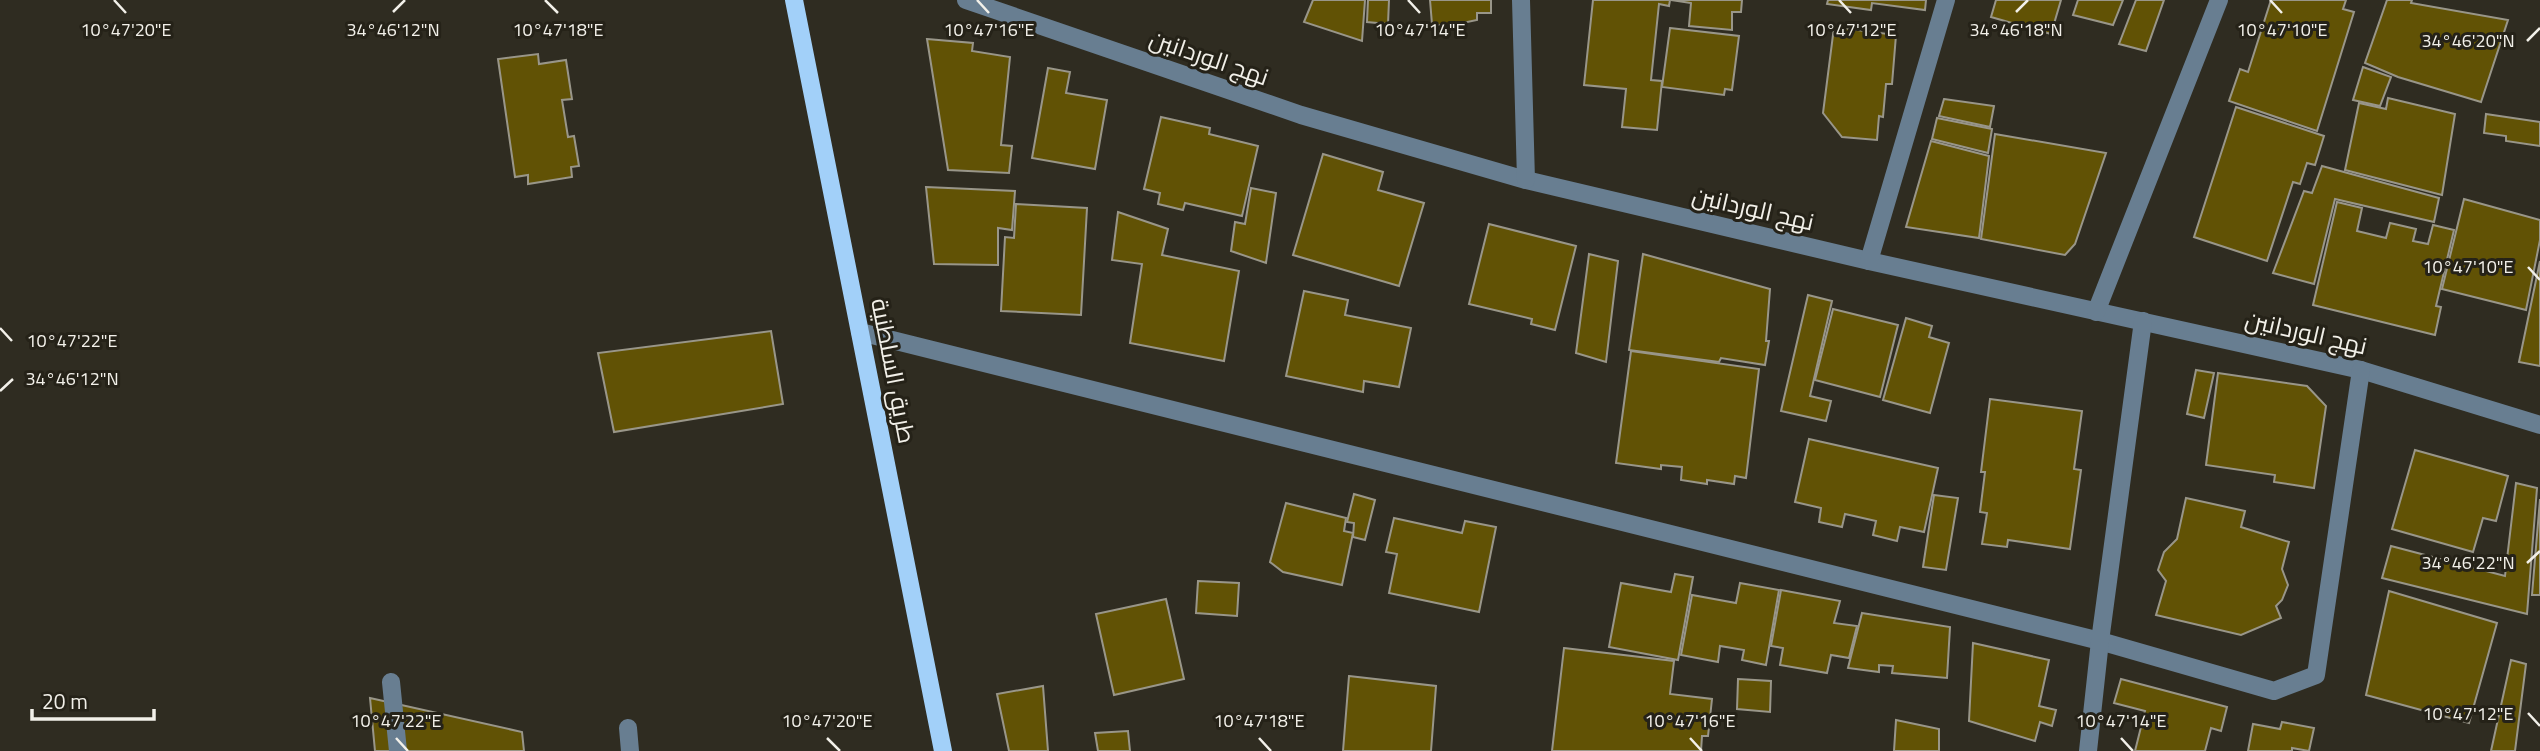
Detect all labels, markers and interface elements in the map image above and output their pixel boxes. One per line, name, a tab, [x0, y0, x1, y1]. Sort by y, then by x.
text: 10°47'20"E	[81, 16, 172, 43]
text: 34°46'12"N	[346, 16, 440, 43]
text: 10°47'18"E	[513, 16, 604, 43]
text: 10°47'16"E	[944, 16, 1035, 43]
text: 10°47'14"E	[1375, 16, 1466, 43]
text: 10°47'12"E	[1806, 16, 1897, 43]
text: 34°46'18"N	[1969, 16, 2063, 43]
text: 10°47'10"E	[2237, 16, 2328, 43]
street label: نهج الوردانين	[1145, 20, 1274, 94]
text: 34°46'20"N	[2421, 27, 2515, 54]
street label: نهج الوردانين	[1689, 177, 1818, 240]
text: 10°47'10"E	[2423, 253, 2514, 280]
street label: طريق السلطنية	[862, 295, 926, 446]
street label: نهج الوردانين	[2242, 301, 2371, 364]
text: 10°47'22"E	[27, 327, 118, 354]
text: 34°46'12"N	[25, 365, 119, 392]
text: 34°46'22"N	[2421, 549, 2515, 576]
scale bar	[32, 678, 154, 722]
text: 20 m	[42, 685, 88, 717]
text: 10°47'12"E	[2423, 700, 2514, 727]
text: 10°47'22"E	[351, 707, 442, 734]
text: 10°47'20"E	[782, 707, 873, 734]
text: 10°47'18"E	[1214, 707, 1305, 734]
text: 10°47'16"E	[1645, 707, 1736, 734]
text: 10°47'14"E	[2076, 707, 2167, 734]

